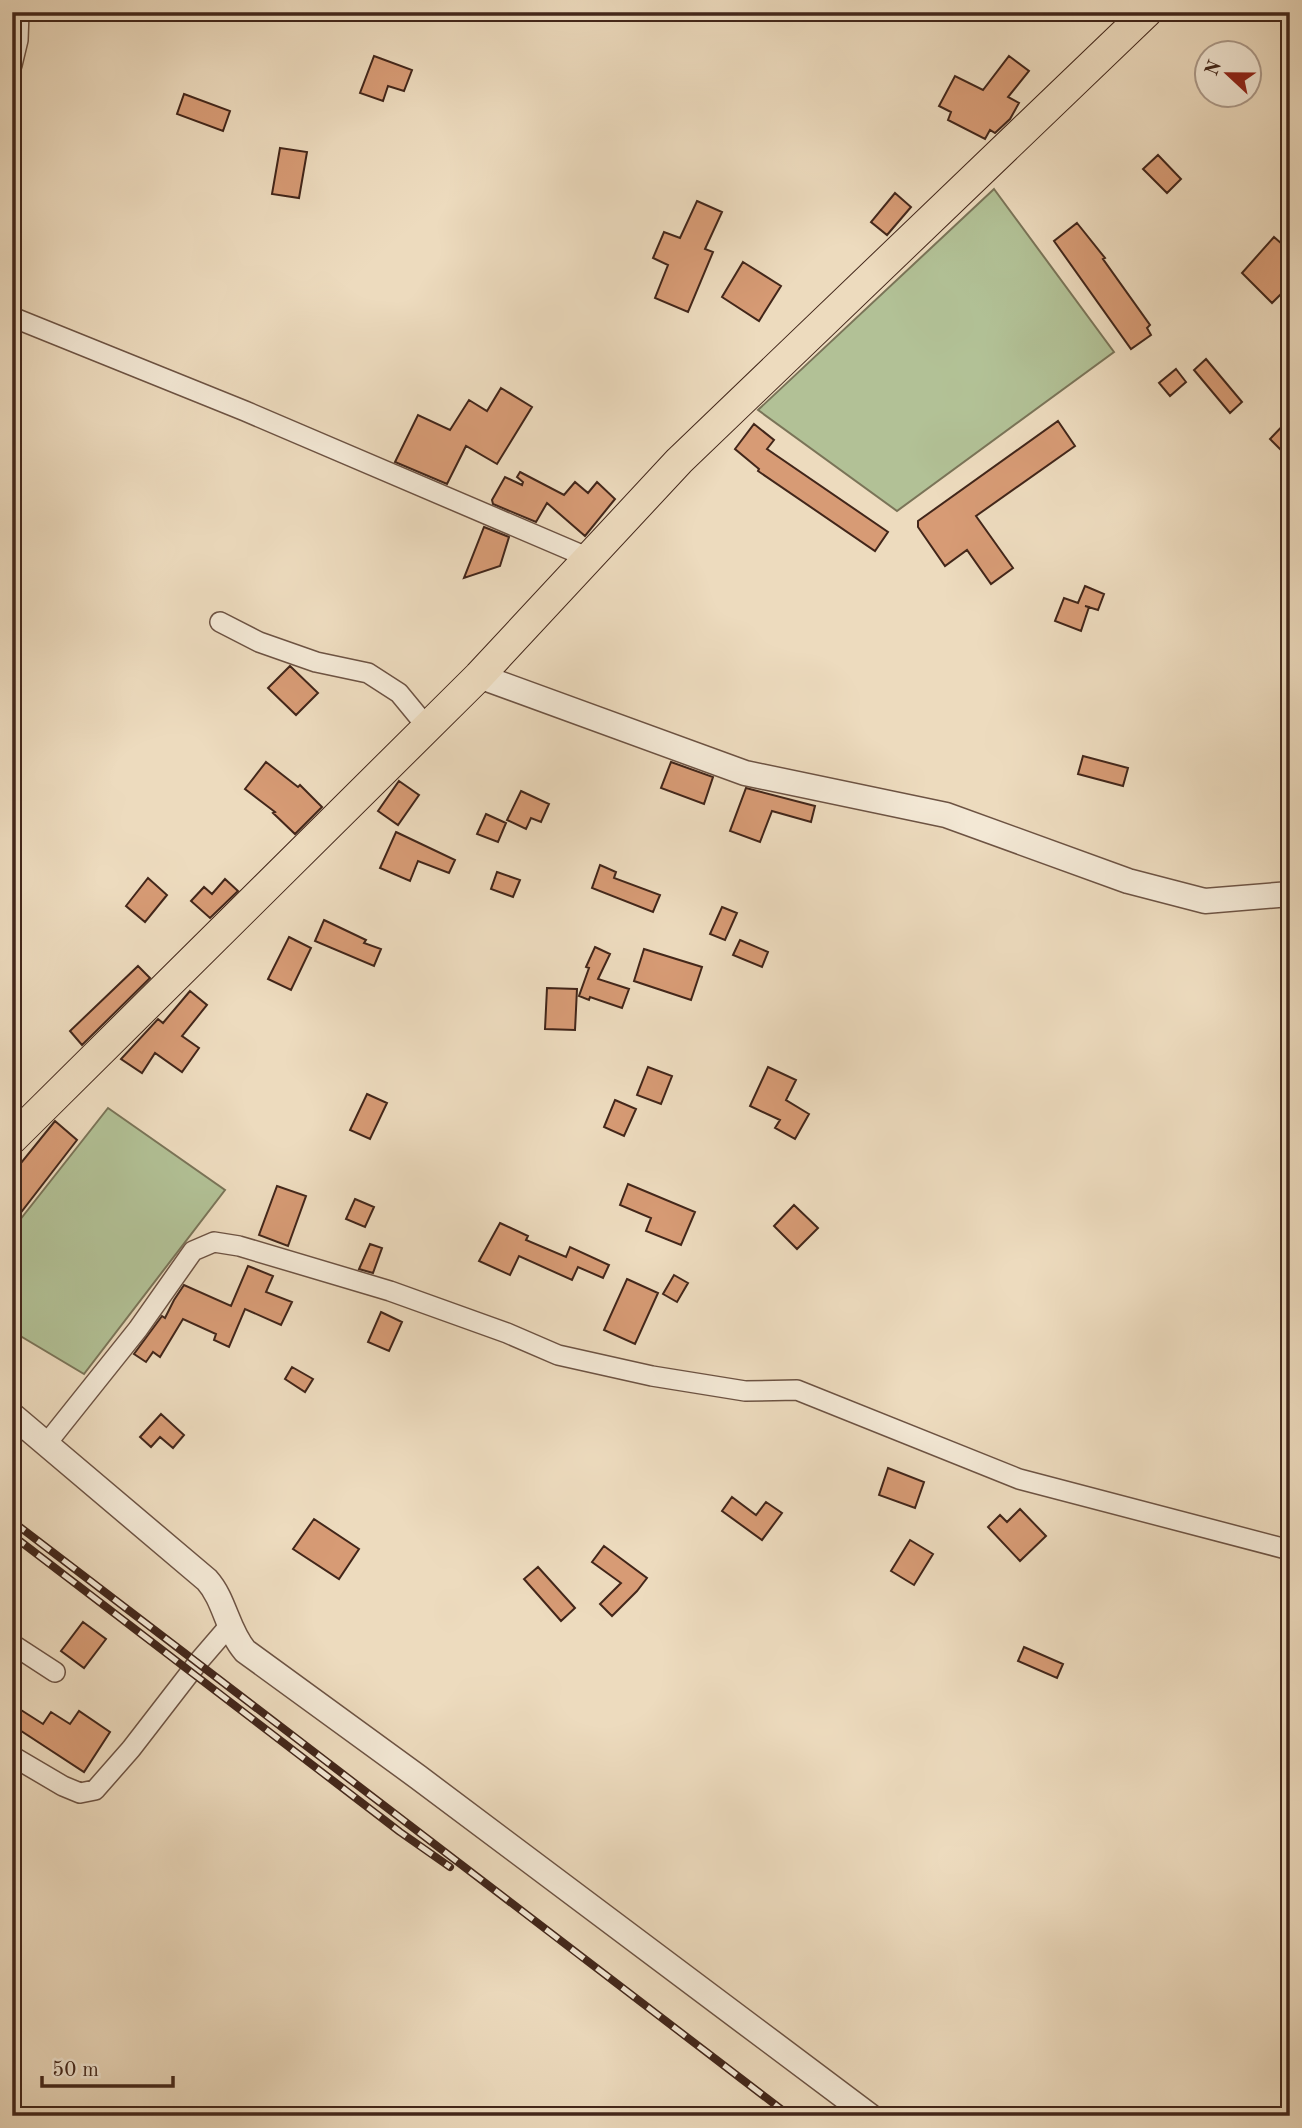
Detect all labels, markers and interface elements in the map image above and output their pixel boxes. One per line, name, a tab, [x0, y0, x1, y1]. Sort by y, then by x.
north arrow	[1194, 38, 1264, 108]
text: N	[1203, 58, 1226, 79]
scale bar	[42, 2044, 173, 2088]
text: 50 m	[52, 2060, 99, 2081]

